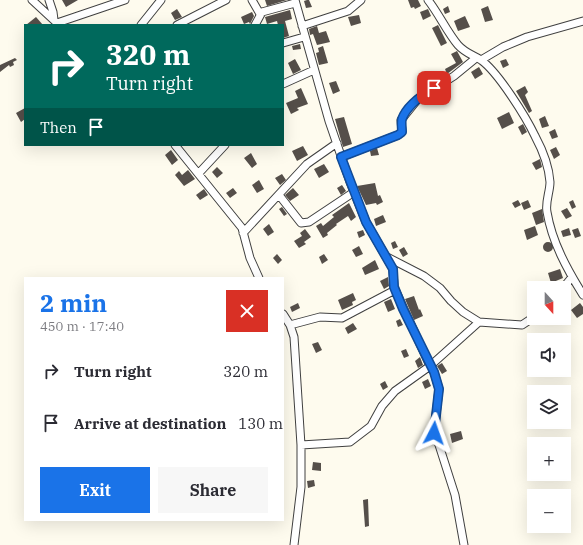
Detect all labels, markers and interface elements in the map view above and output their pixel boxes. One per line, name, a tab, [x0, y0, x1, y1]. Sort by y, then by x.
text: 320 m	[106, 36, 190, 73]
icon: right	[40, 40, 92, 92]
pin	[417, 71, 451, 105]
text: Turn right	[106, 72, 193, 95]
icon: arrive	[423, 77, 445, 99]
icon: arrive	[85, 116, 107, 138]
text: Then	[40, 118, 77, 137]
north arrow	[527, 281, 571, 325]
map controls	[527, 281, 571, 533]
text: 2 min	[40, 287, 107, 319]
button: close	[226, 290, 268, 332]
text: 450 m · 17:40	[40, 318, 124, 335]
button: sound	[527, 333, 571, 377]
icon: right	[40, 360, 62, 382]
text: Turn right	[74, 362, 152, 381]
text: 320 m	[223, 362, 268, 381]
button: layers	[527, 385, 571, 429]
icon: arrive	[40, 412, 62, 434]
position arrow	[413, 412, 455, 454]
text: Arrive at destination	[74, 414, 226, 433]
text: 130 m	[238, 414, 283, 433]
button: +	[527, 437, 571, 481]
button: Exit	[40, 467, 150, 513]
button: Share	[158, 467, 268, 513]
button: −	[527, 489, 571, 533]

